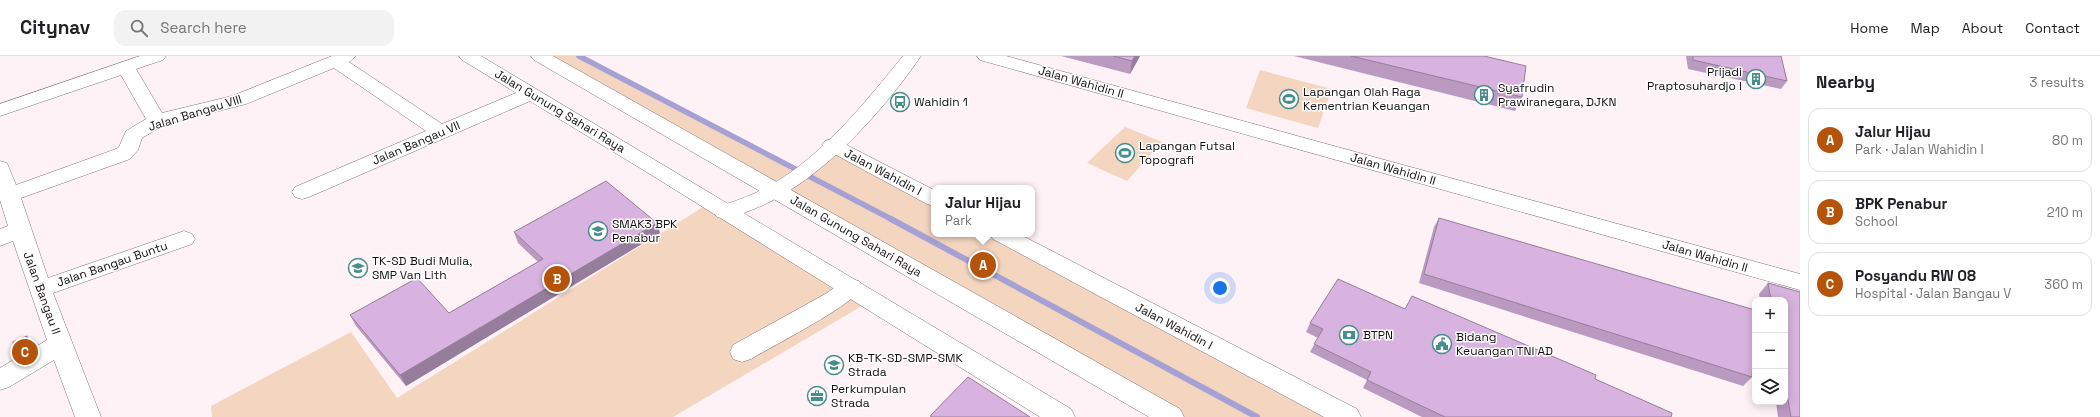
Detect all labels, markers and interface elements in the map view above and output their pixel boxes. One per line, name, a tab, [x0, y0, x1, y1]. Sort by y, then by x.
search box	[114, 10, 394, 46]
text: Citynav	[20, 15, 90, 40]
icon: search	[128, 17, 150, 39]
text: Search here	[160, 18, 247, 37]
text: Home	[1850, 19, 1888, 37]
text: Map	[1910, 19, 1940, 37]
text: About	[1962, 19, 2003, 37]
text: Contact	[2025, 19, 2080, 37]
street label: Jalan Wahidin II	[1036, 62, 1126, 102]
place label: Prijadi Praptosuhardjo I	[1647, 64, 1742, 94]
street label: Jalan Gunung Sahari Raya	[492, 66, 628, 156]
building icon: Prijadi Praptosuhardjo I	[1745, 68, 1767, 90]
text: Nearby	[1816, 71, 1875, 93]
text: 3 results	[2030, 74, 2084, 91]
place label: Syafrudin Prawiranegara, DJKN	[1498, 80, 1616, 110]
place label: Lapangan Olah Raga Kementrian Keuangan	[1303, 84, 1430, 114]
building icon: Syafrudin Prawiranegara, DJKN	[1473, 84, 1495, 106]
sports icon: Lapangan Olah Raga Kementrian Keuangan	[1278, 88, 1300, 110]
street label: Jalan Bangau VIII	[146, 91, 244, 135]
bus stop icon: Wahidin 1	[889, 91, 911, 113]
place label: Wahidin 1	[914, 94, 968, 110]
street label: Jalan Bangau VII	[370, 117, 462, 169]
text: Jalur Hijau	[1855, 122, 1931, 141]
text: A	[1826, 132, 1834, 149]
text: 80 m	[2052, 132, 2083, 149]
place label: Lapangan Futsal Topografi	[1139, 138, 1235, 168]
text: Park · Jalan Wahidin I	[1855, 141, 1984, 158]
sports icon: Lapangan Futsal Topografi	[1114, 142, 1136, 164]
street label: Jalan Wahidin I	[841, 145, 925, 199]
street label: Jalan Wahidin II	[1348, 149, 1438, 189]
popup	[931, 185, 1035, 237]
street label: Jalan Gunung Sahari Raya	[787, 192, 925, 280]
text: Jalur Hijau	[945, 193, 1021, 212]
text: BPK Penabur	[1855, 194, 1947, 213]
text: B	[1826, 204, 1834, 221]
text: 210 m	[2047, 204, 2083, 221]
text: Park	[945, 212, 972, 229]
text: School	[1855, 213, 1898, 230]
place label: SMAK3 BPK Penabur	[612, 216, 678, 246]
school or university icon: SMAK3 BPK Penabur	[587, 220, 609, 242]
street label: Jalan Wahidin II	[1660, 236, 1750, 276]
street label: Jalan Bangau Buntu	[54, 237, 170, 291]
street label: Jalan Bangau II	[20, 249, 64, 337]
pin: A	[970, 250, 996, 280]
place label: TK-SD Budi Mulia, SMP Van Lith	[372, 253, 472, 283]
school or university icon: TK-SD Budi Mulia, SMP Van Lith	[347, 257, 369, 279]
pin: B	[544, 264, 570, 294]
text: Posyandu RW 08	[1855, 266, 1976, 285]
text: C	[1826, 276, 1834, 293]
text: 360 m	[2044, 276, 2083, 293]
your location	[1210, 278, 1230, 298]
text: Hospital · Jalan Bangau V	[1855, 285, 2011, 302]
map controls	[1752, 297, 1788, 405]
button: +	[1752, 297, 1788, 333]
street label: Jalan Wahidin I	[1132, 299, 1216, 353]
bank icon: BTPN	[1338, 324, 1360, 346]
place label: BTPN	[1363, 327, 1393, 343]
place label: Bidang Keuangan TNI AD	[1456, 329, 1553, 359]
public building icon: Bidang Keuangan TNI AD	[1431, 333, 1453, 355]
button: −	[1752, 333, 1788, 369]
pin: C	[12, 337, 38, 367]
place label: KB-TK-SD-SMP-SMK Strada	[848, 350, 963, 380]
school or university icon: KB-TK-SD-SMP-SMK Strada	[823, 354, 845, 376]
button: layers	[1752, 369, 1788, 405]
place label: Perkumpulan Strada	[831, 381, 906, 411]
office icon: Perkumpulan Strada	[806, 385, 828, 407]

